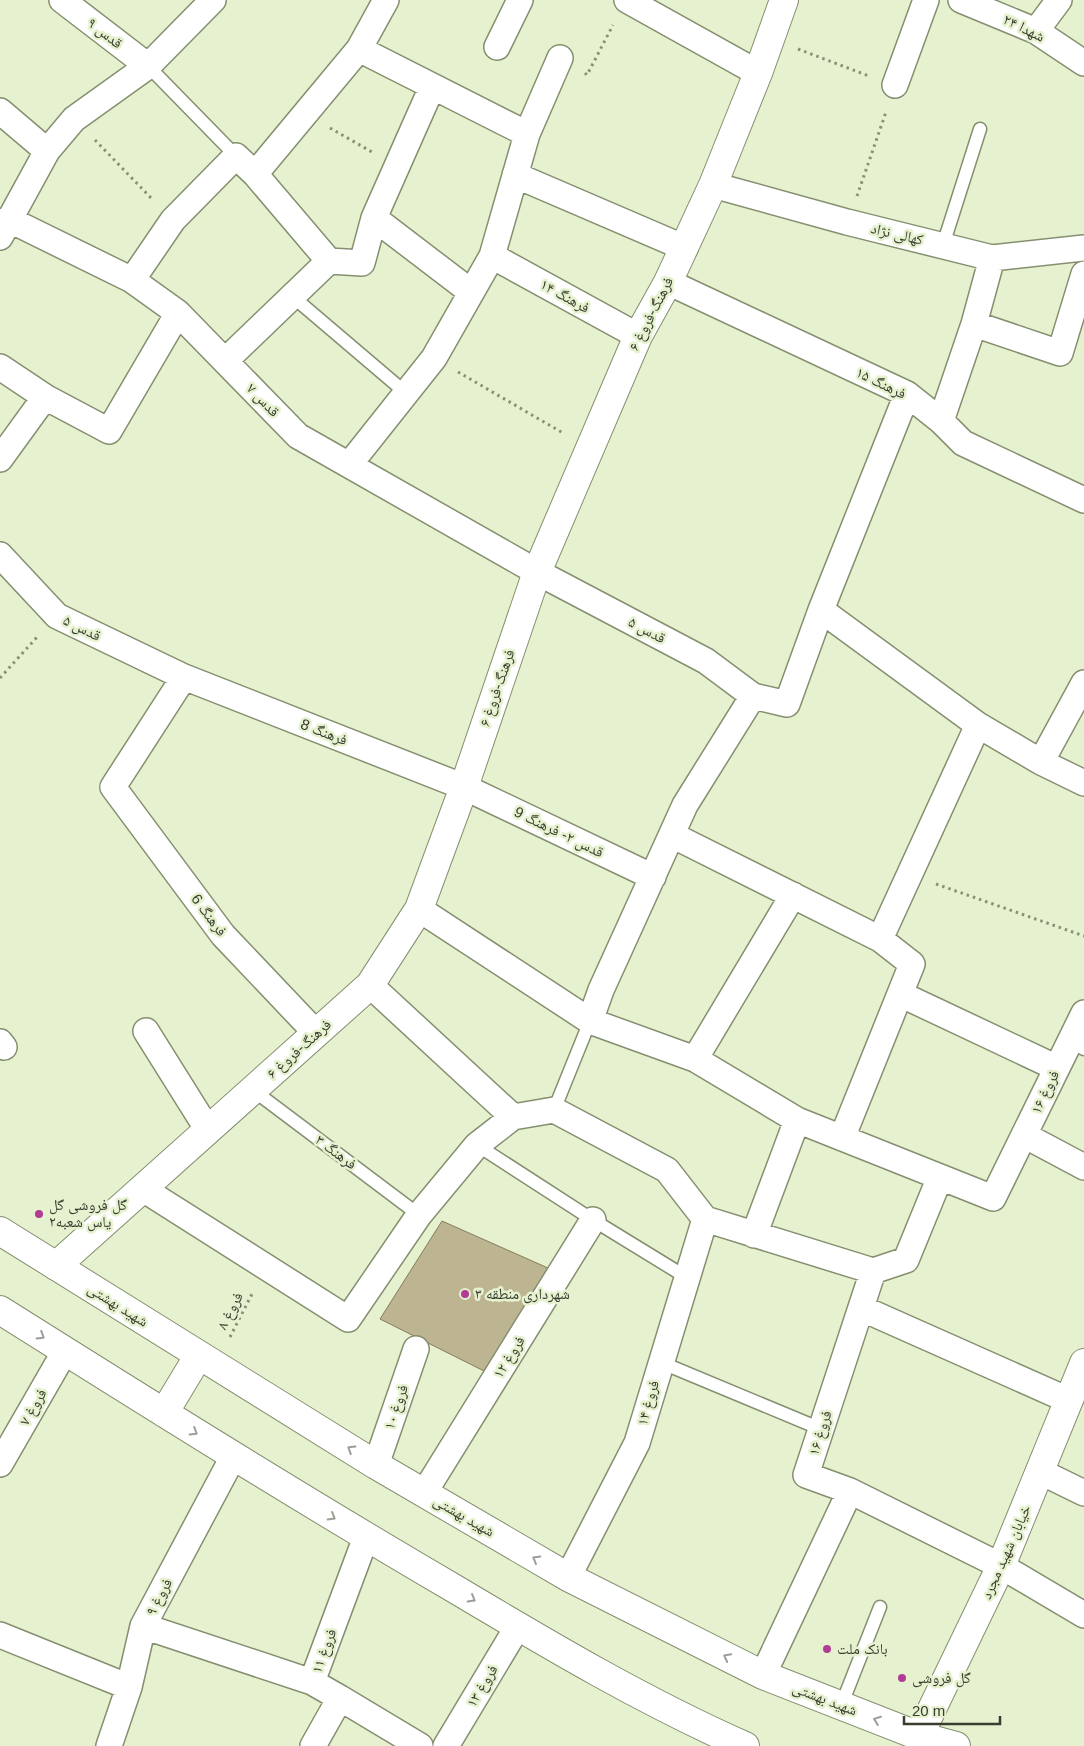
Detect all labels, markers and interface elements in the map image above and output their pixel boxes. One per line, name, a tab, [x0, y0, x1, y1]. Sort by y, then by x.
street label: شهدا ۲۴	[1000, 10, 1048, 46]
street label: قدس ۹	[83, 14, 126, 53]
street label: کهالی نژاد	[869, 219, 925, 250]
street label: فرهنگ-فروغ ۶	[625, 274, 678, 354]
street label: فرهنگ ۱۴	[537, 275, 593, 317]
street label: فرهنگ ۱۵	[853, 363, 909, 403]
street label: قدس ۷	[242, 380, 283, 421]
street label: قدس ۵	[60, 611, 104, 646]
street label: قدس ۵	[625, 613, 669, 648]
street label: فرهنگ-فروغ ۶	[475, 647, 520, 729]
street label: فرهنگ 8	[298, 715, 350, 749]
street label: قدس ۲- فرهنگ 9	[511, 803, 607, 862]
street label: فرهنگ 6	[187, 890, 231, 940]
street label: فرهنگ-فروغ ۶	[263, 1015, 336, 1083]
street label: فروغ ۱۶	[1027, 1067, 1064, 1117]
street label: فرهنگ ۳	[312, 1131, 360, 1173]
place label: گل فروشی گل یاس شعبه۲	[49, 1196, 127, 1232]
marker: گل فروشی گل یاس شعبه۲	[33, 1208, 45, 1220]
street label: شهید بهشتی	[84, 1279, 152, 1331]
place label: شهرداری منطقه ۳	[475, 1285, 570, 1304]
marker: شهرداری منطقه ۳	[459, 1288, 471, 1300]
street label: فروغ ۸	[213, 1289, 248, 1333]
one-way arrow	[36, 1330, 45, 1339]
street label: فروغ ۱۲	[489, 1333, 530, 1382]
street label: فروغ ۱۴	[633, 1378, 664, 1428]
street label: فروغ ۱۰	[380, 1382, 413, 1432]
street label: فروغ ۷	[15, 1385, 52, 1429]
street label: فروغ ۱۶	[804, 1408, 837, 1458]
one-way arrow	[188, 1425, 197, 1435]
one-way arrow	[348, 1446, 357, 1456]
street label: شهید بهشتی	[430, 1491, 498, 1542]
street label: خیابان شهید مجرد	[977, 1502, 1036, 1602]
one-way arrow	[327, 1510, 336, 1520]
one-way arrow	[533, 1555, 542, 1565]
street label: فروغ ۹	[142, 1575, 177, 1619]
one-way arrow	[467, 1593, 476, 1603]
street label: فروغ ۱۱	[308, 1626, 341, 1676]
place label: بانک ملت	[837, 1640, 888, 1657]
marker: بانک ملت	[821, 1643, 833, 1655]
one-way arrow	[723, 1653, 732, 1663]
street label: فروغ ۱۳	[462, 1662, 502, 1711]
place label: گل فروشی	[912, 1669, 971, 1688]
marker: گل فروشی	[896, 1672, 908, 1684]
street label: شهید بهشتی	[790, 1678, 860, 1721]
scale bar	[904, 1694, 1000, 1726]
text: 20 m	[912, 1702, 945, 1719]
one-way arrow	[873, 1716, 882, 1726]

